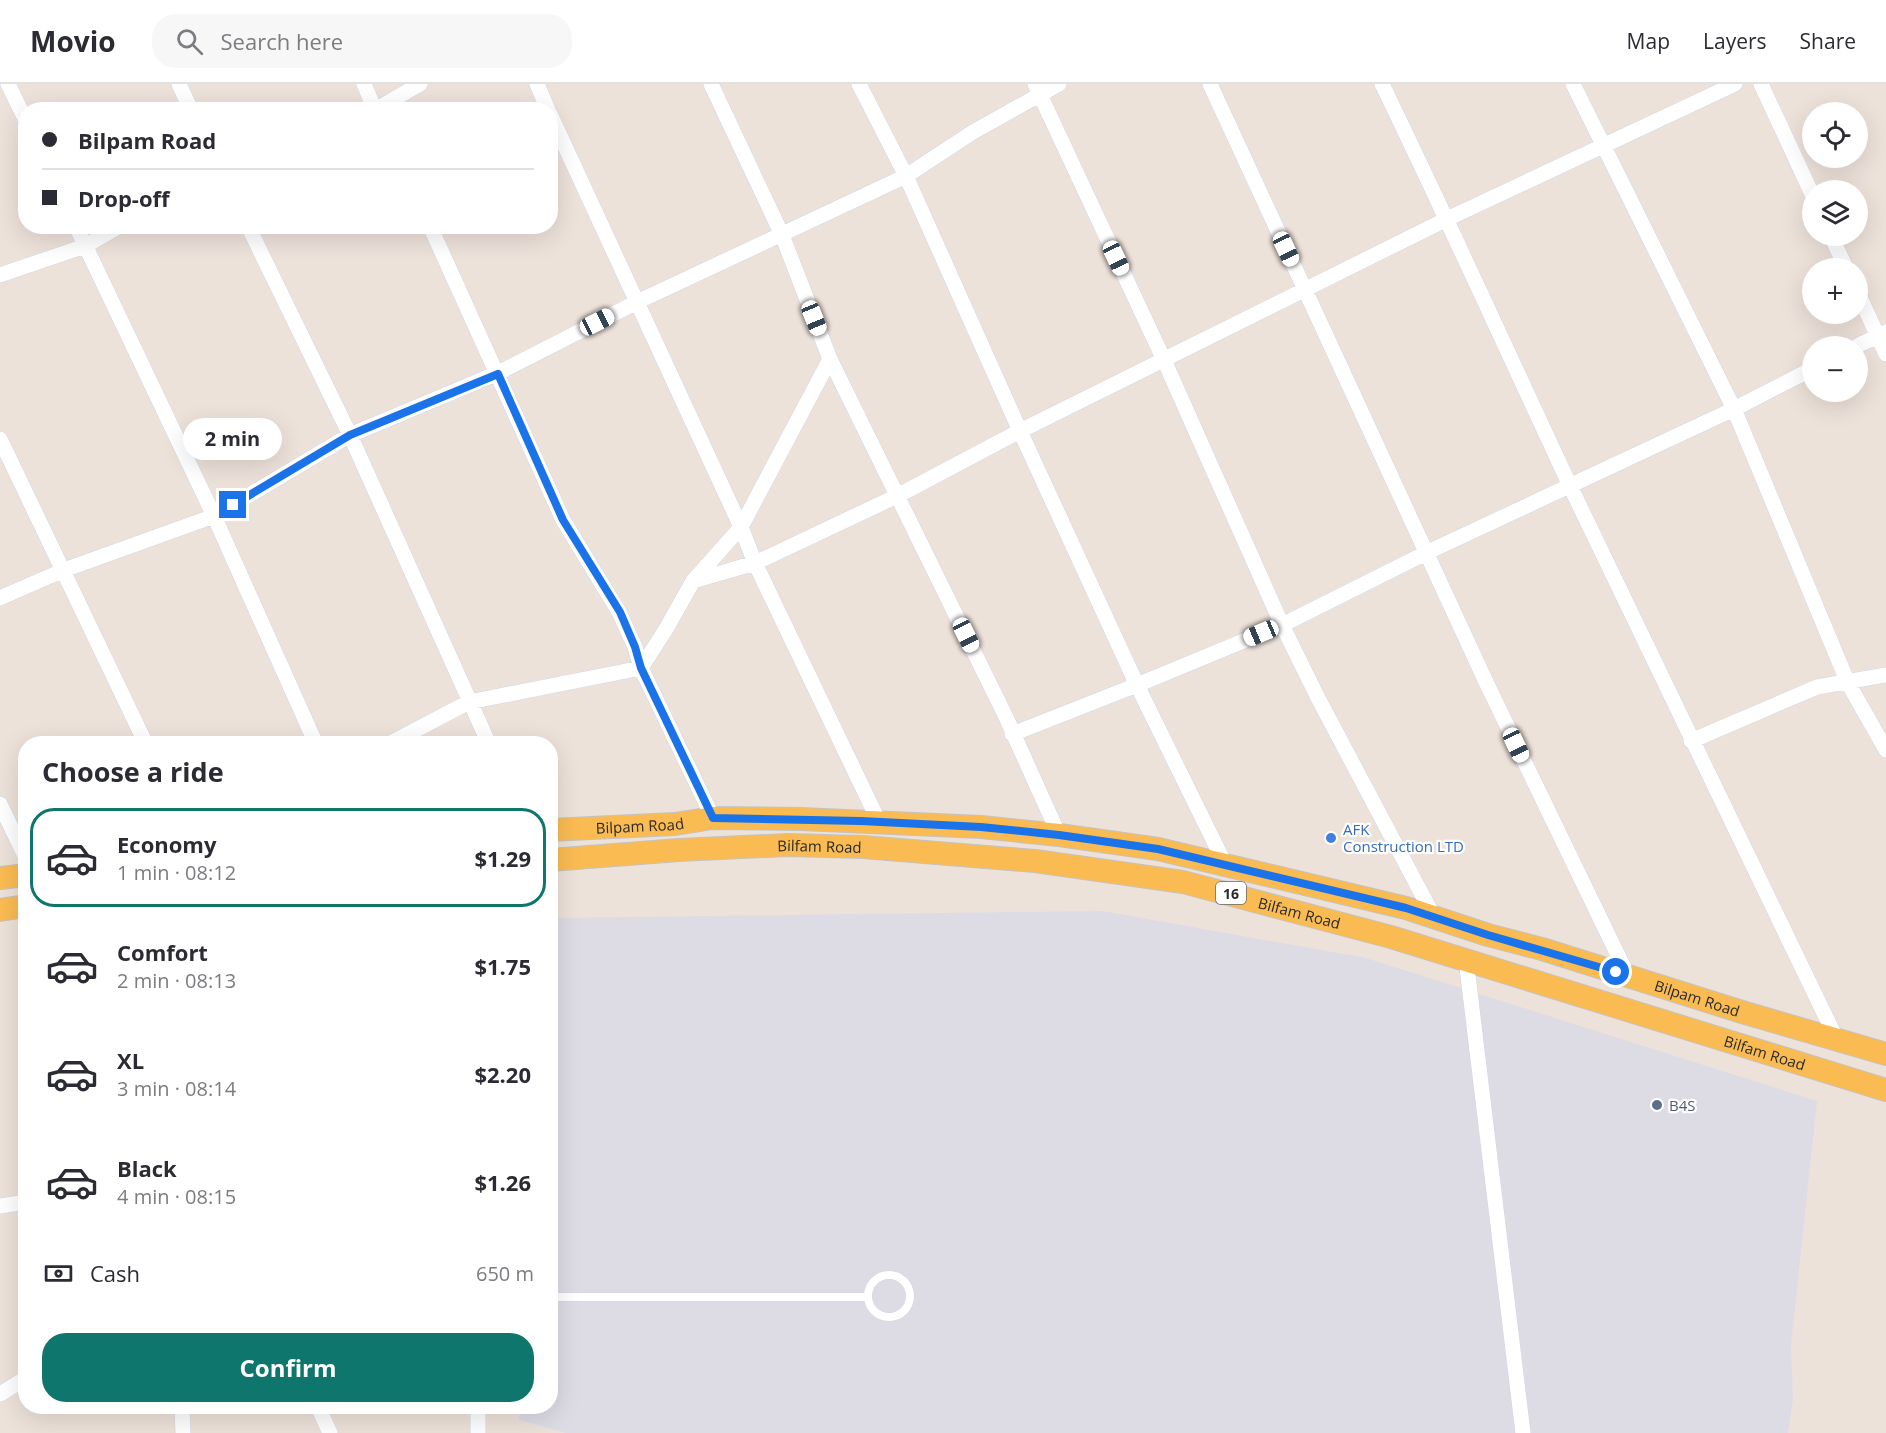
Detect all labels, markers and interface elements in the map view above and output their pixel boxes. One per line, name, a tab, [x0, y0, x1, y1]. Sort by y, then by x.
search box	[152, 14, 572, 68]
text: Movio	[30, 22, 116, 60]
icon: search	[173, 25, 206, 58]
text: Search here	[221, 26, 343, 56]
text: Map	[1627, 27, 1670, 55]
text: Layers	[1703, 27, 1767, 55]
text: Share	[1800, 27, 1856, 55]
map controls	[1802, 102, 1868, 402]
button: locate	[1802, 102, 1868, 168]
text: Bilpam Road	[78, 125, 216, 155]
button: layers	[1802, 180, 1868, 246]
text: Drop-off	[78, 183, 170, 213]
car	[1270, 229, 1302, 269]
car	[1100, 238, 1132, 278]
button: +	[1802, 258, 1868, 324]
car	[799, 298, 829, 338]
car	[577, 306, 617, 338]
button: −	[1802, 336, 1868, 402]
callout: 2 min	[184, 418, 282, 460]
text: 2 min	[205, 425, 260, 452]
route end	[219, 491, 246, 518]
car	[950, 615, 982, 655]
car	[1241, 618, 1281, 648]
car	[1500, 725, 1532, 765]
text: Choose a ride	[42, 753, 224, 790]
street label: Bilpam Road	[595, 813, 686, 838]
place label: AFK Construction LTD	[1343, 819, 1464, 856]
text: Economy	[117, 829, 216, 859]
icon: car	[45, 831, 99, 885]
marker: AFK Construction LTD	[1324, 831, 1338, 845]
street label: Bilfam Road	[777, 835, 862, 857]
text: $1.29	[474, 843, 531, 873]
text: 1 min · 08:12	[117, 859, 236, 886]
road number: 16	[1216, 882, 1246, 904]
street label: Bilfam Road	[1256, 892, 1343, 933]
text: Comfort	[117, 937, 208, 967]
icon: car	[45, 939, 99, 993]
text: $1.75	[474, 951, 531, 981]
route start	[1602, 958, 1629, 985]
text: 2 min · 08:13	[117, 967, 236, 994]
street label: Bilpam Road	[1652, 975, 1742, 1021]
street label: Bilfam Road	[1722, 1031, 1808, 1075]
text: XL	[117, 1045, 144, 1075]
icon: car	[45, 1047, 99, 1101]
text: $2.20	[474, 1059, 531, 1089]
text: 3 min · 08:14	[117, 1075, 236, 1102]
place label: B4S	[1669, 1095, 1696, 1115]
marker: B4S	[1650, 1098, 1664, 1112]
text: Black	[117, 1153, 177, 1183]
icon: car	[45, 1155, 99, 1209]
text: $1.26	[474, 1167, 531, 1197]
text: 4 min · 08:15	[117, 1183, 236, 1210]
icon: cash	[42, 1257, 75, 1290]
text: Cash	[90, 1258, 140, 1288]
text: 650 m	[476, 1260, 534, 1287]
button: Confirm	[42, 1333, 534, 1402]

